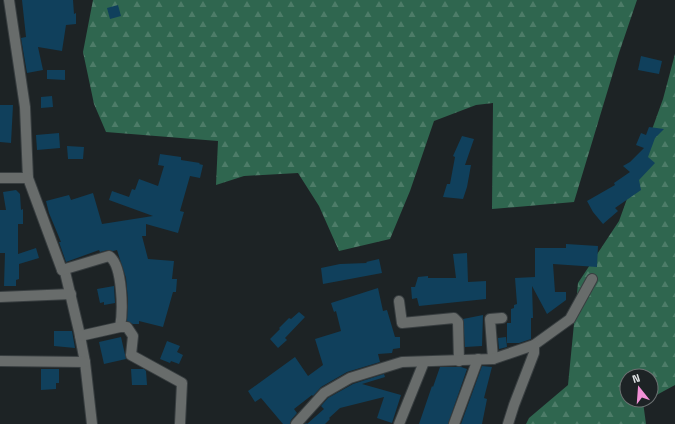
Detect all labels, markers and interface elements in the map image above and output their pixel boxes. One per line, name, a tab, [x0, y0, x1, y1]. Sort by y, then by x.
north arrow	[619, 368, 659, 408]
text: N	[631, 371, 642, 386]

